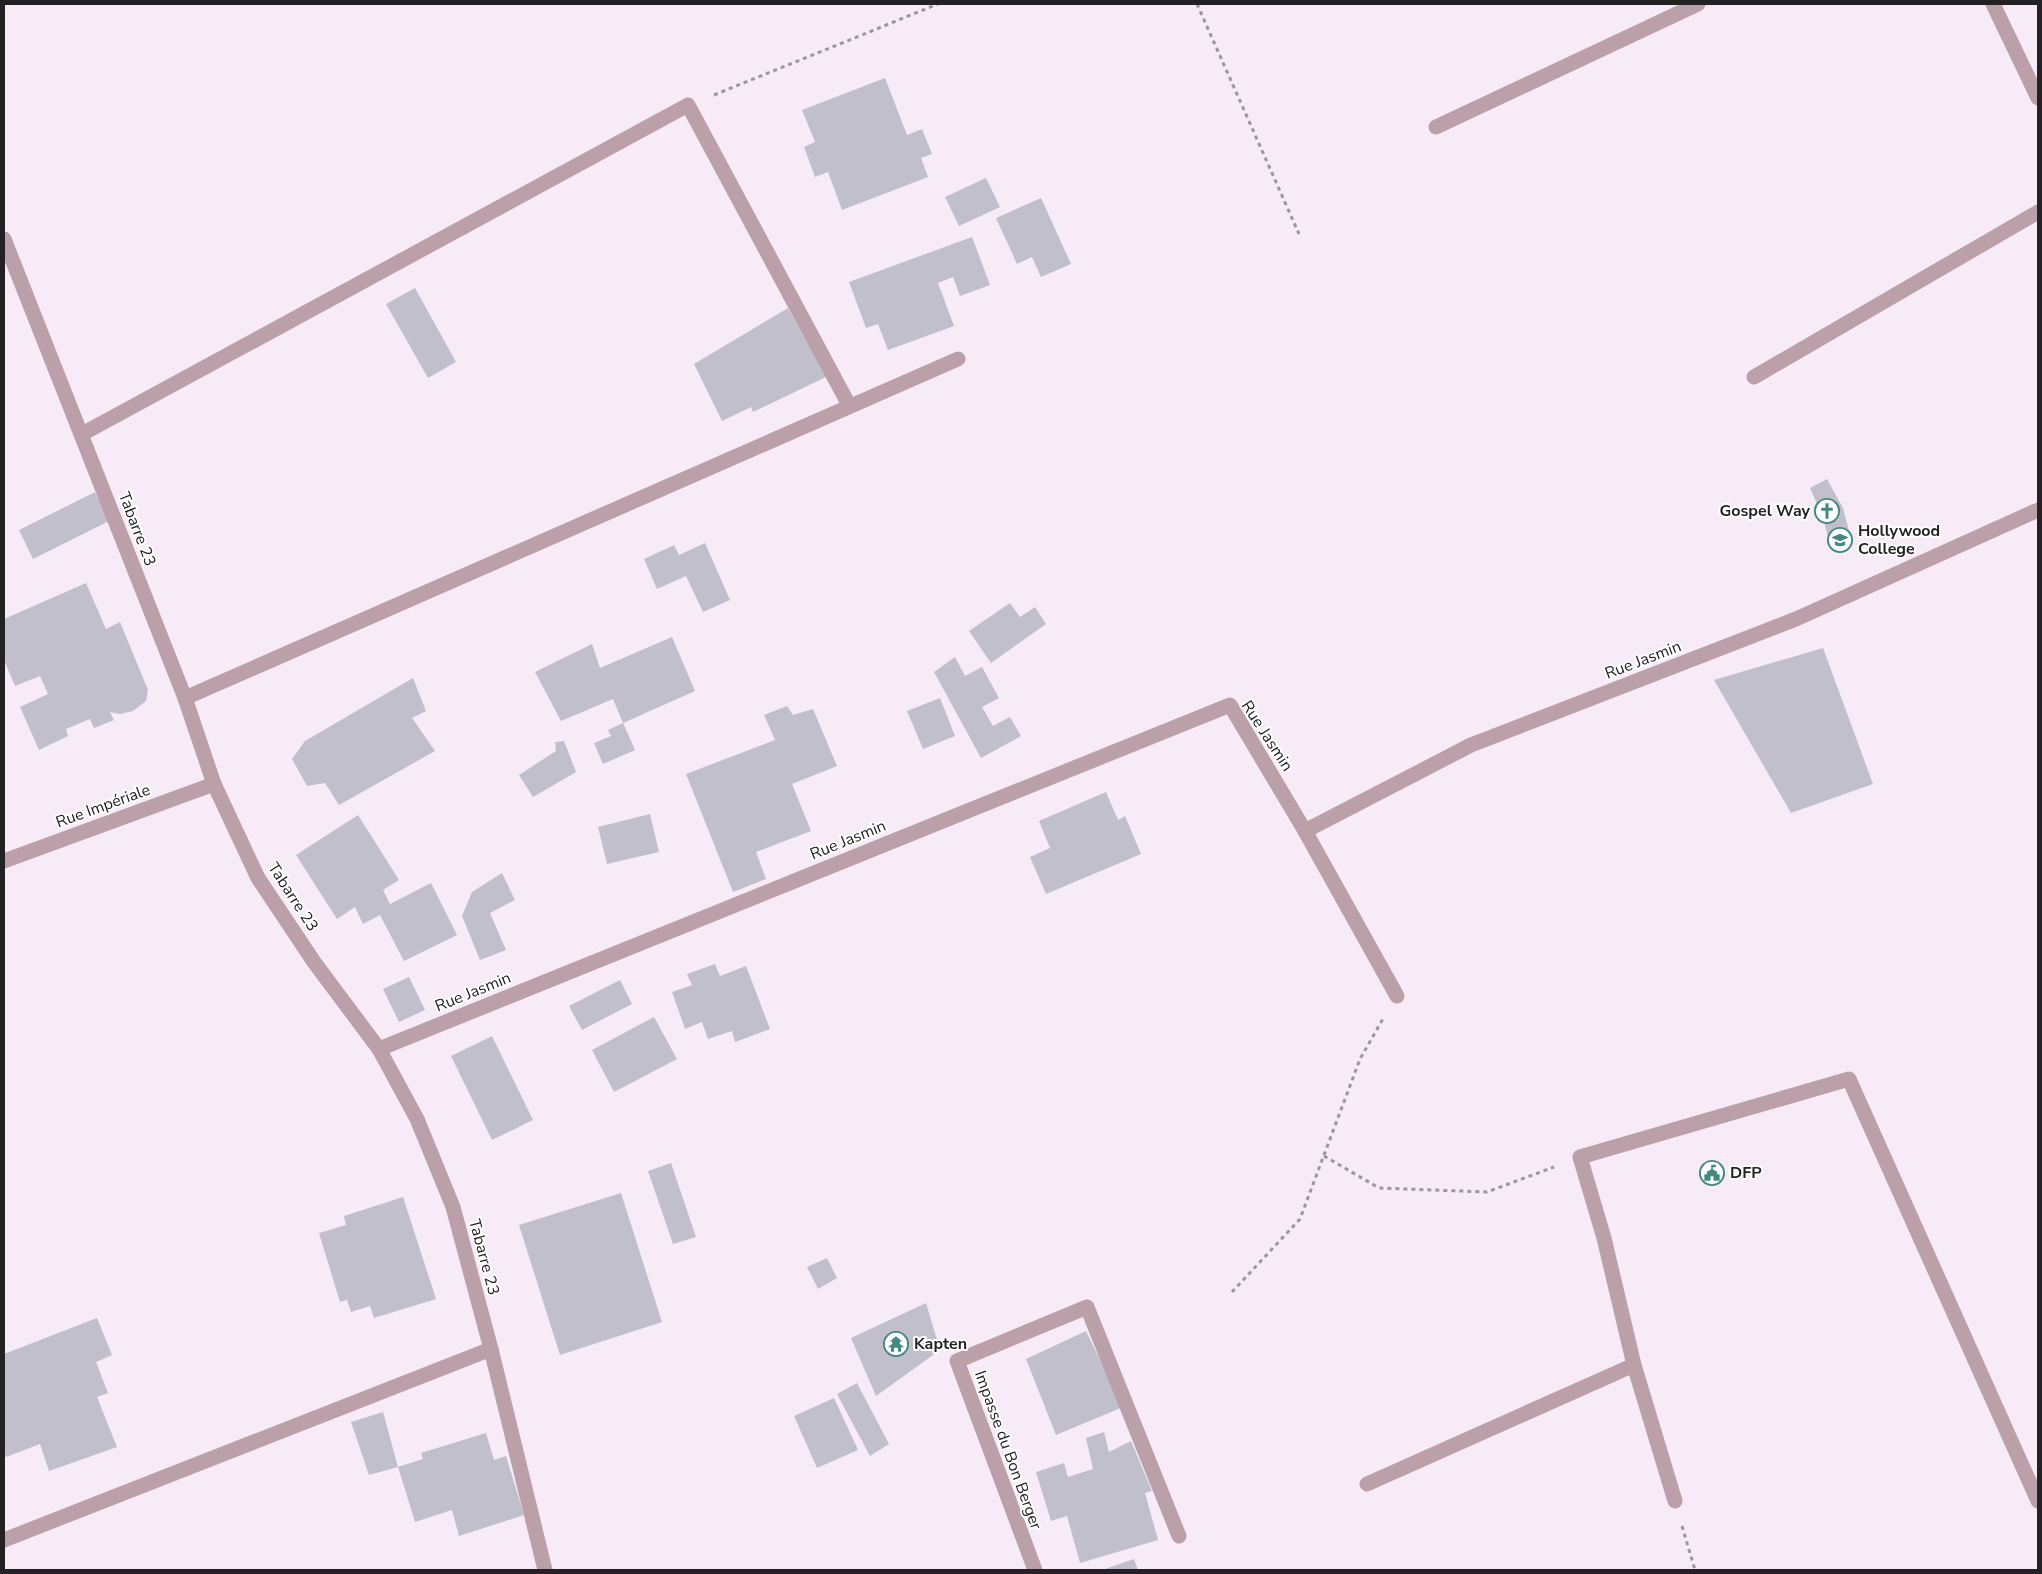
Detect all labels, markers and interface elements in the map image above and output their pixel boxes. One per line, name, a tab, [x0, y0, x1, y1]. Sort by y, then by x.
street label: Tabarre 23	[113, 489, 161, 569]
church icon: Gospel Way	[1814, 498, 1840, 524]
place label: Gospel Way	[1720, 500, 1811, 522]
place label: Hollywood College	[1858, 520, 1940, 560]
school or university icon: Hollywood College	[1827, 527, 1853, 553]
street label: Rue Jasmin	[1602, 635, 1684, 685]
street label: Rue Jasmin	[1236, 696, 1298, 776]
street label: Rue Impériale	[53, 779, 153, 833]
street label: Rue Jasmin	[807, 815, 889, 865]
street label: Tabarre 23	[263, 858, 323, 936]
street label: Rue Jasmin	[432, 967, 514, 1017]
public building icon: DFP	[1699, 1160, 1725, 1186]
place label: DFP	[1730, 1162, 1762, 1184]
street label: Tabarre 23	[463, 1217, 505, 1297]
temple icon: Kapten	[883, 1331, 909, 1357]
place label: Kapten	[914, 1333, 967, 1355]
street label: Impasse du Bon Berger	[969, 1368, 1047, 1533]

